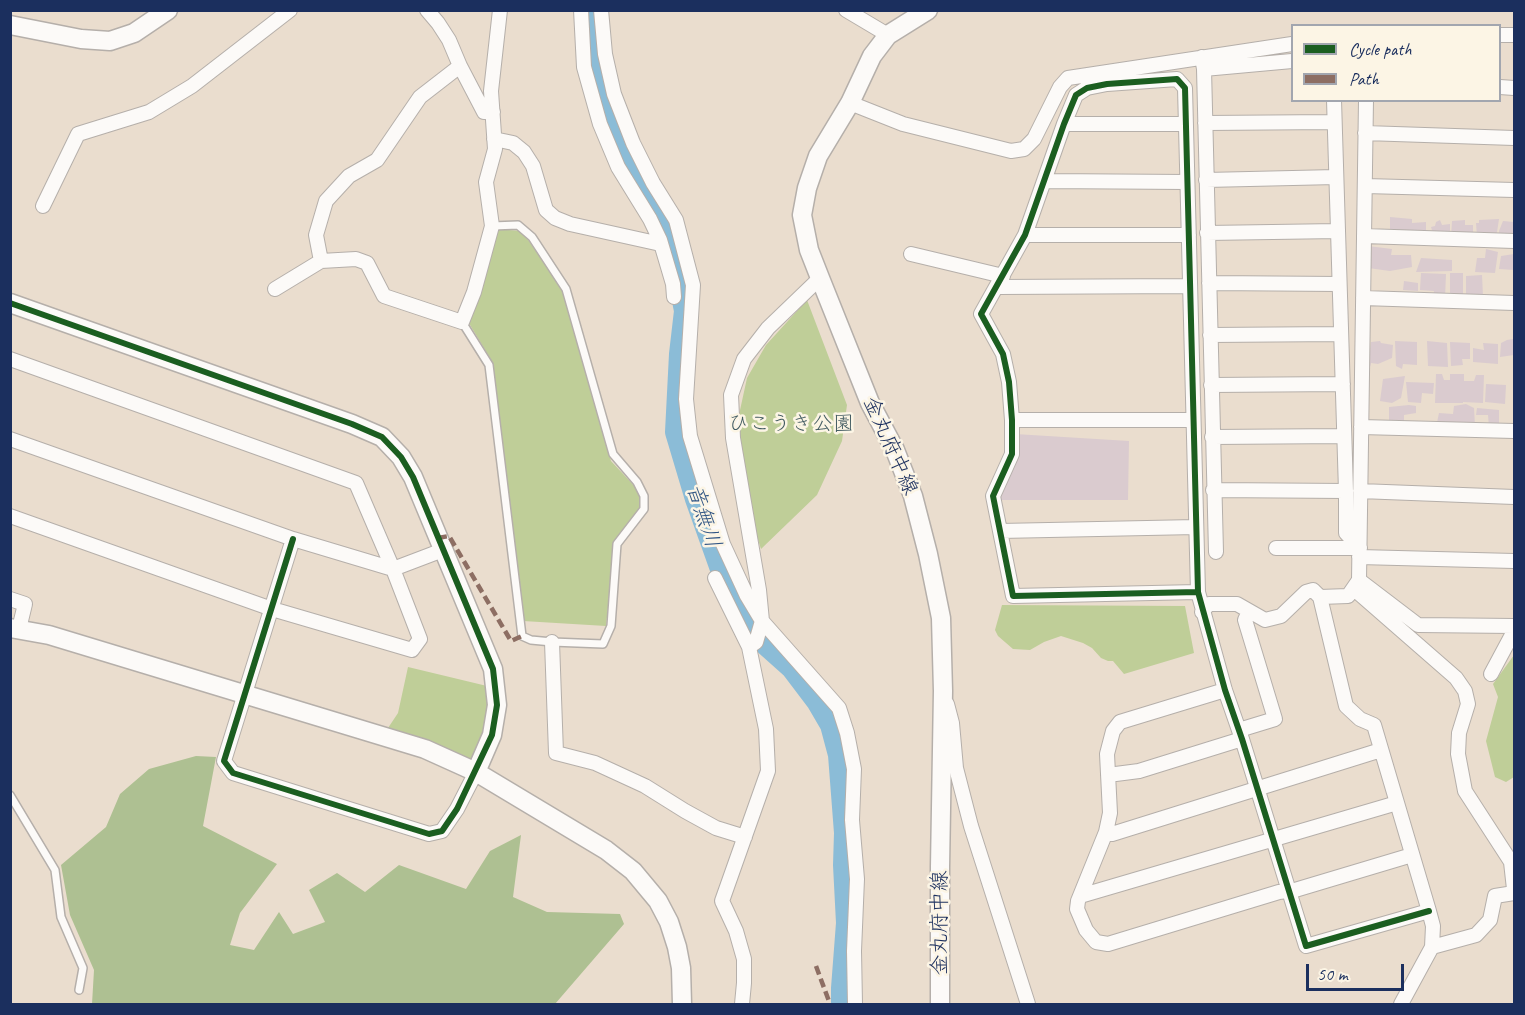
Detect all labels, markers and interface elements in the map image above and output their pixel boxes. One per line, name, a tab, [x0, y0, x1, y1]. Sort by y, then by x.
legend	[1291, 24, 1501, 102]
text: Cycle path	[1349, 38, 1411, 60]
text: Path	[1349, 68, 1379, 90]
street label: 金丸府中線	[857, 393, 923, 499]
park label: ひこうき公園	[728, 411, 854, 437]
water label: 音無川	[680, 481, 726, 551]
street label: 金丸府中線	[927, 871, 953, 975]
scale bar	[1309, 952, 1406, 990]
text: 50 m	[1317, 963, 1348, 985]

